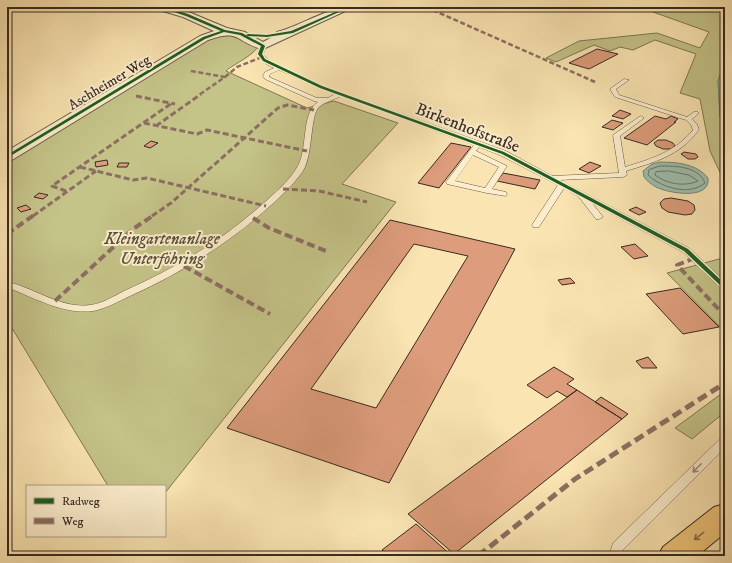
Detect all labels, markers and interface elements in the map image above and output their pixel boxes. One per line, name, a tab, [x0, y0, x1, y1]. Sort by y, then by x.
street label: Aschheimer Weg	[65, 51, 154, 115]
street label: Birkenhofstraße	[412, 98, 523, 158]
park label: Kleingartenanlage Unterföhring	[103, 228, 221, 270]
one-way arrow	[692, 463, 702, 473]
legend	[26, 485, 166, 537]
text: Radweg	[62, 494, 100, 509]
text: Weg	[61, 514, 83, 529]
one-way arrow	[694, 531, 705, 540]

